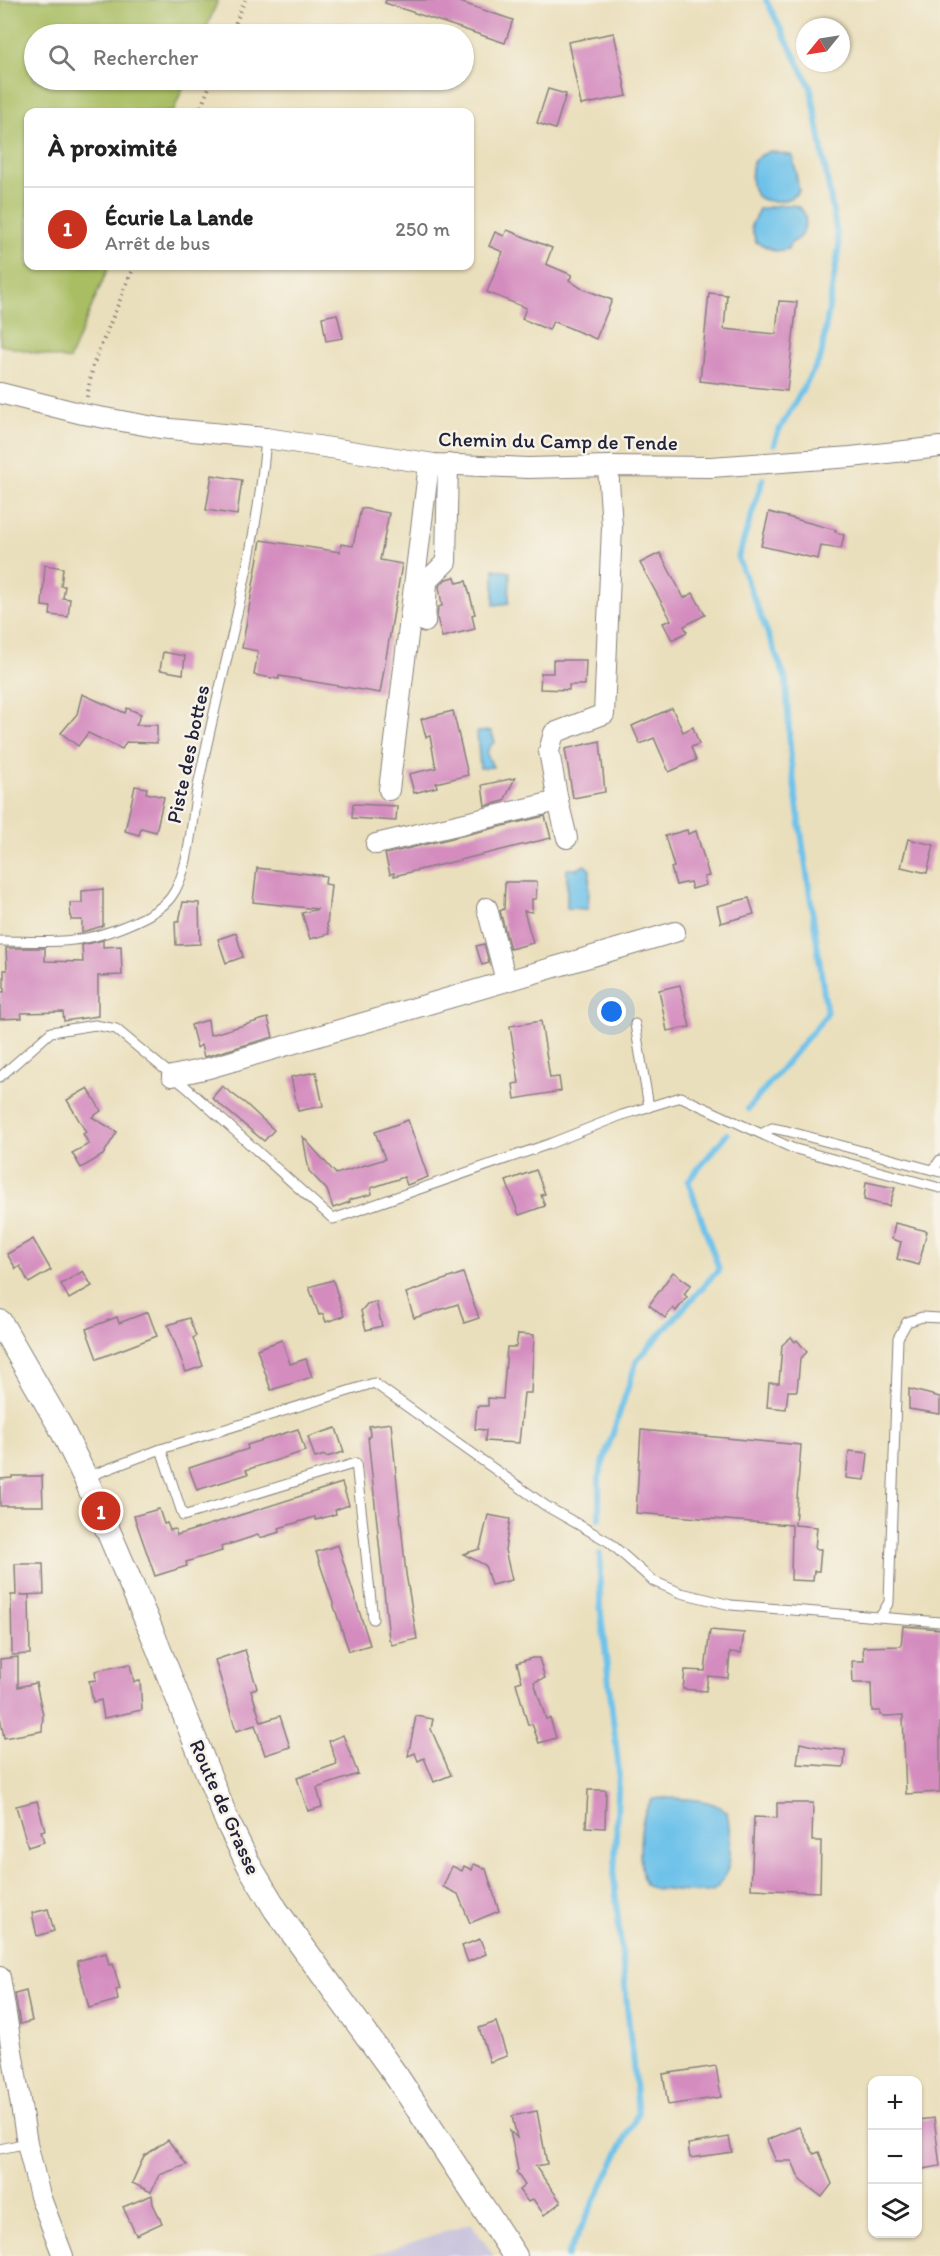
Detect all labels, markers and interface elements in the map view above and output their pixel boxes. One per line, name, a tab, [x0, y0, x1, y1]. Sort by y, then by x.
north arrow	[796, 18, 850, 72]
search box	[24, 24, 474, 90]
icon: search	[45, 41, 78, 74]
text: Rechercher	[93, 44, 198, 71]
text: À proximité	[48, 131, 177, 163]
text: Écurie La Lande	[105, 204, 253, 231]
text: 1	[63, 217, 72, 241]
text: 250 m	[395, 217, 450, 241]
text: Arrêt de bus	[105, 231, 210, 255]
street label: Chemin du Camp de Tende	[438, 426, 678, 455]
street label: Piste des bottes	[161, 682, 214, 825]
your location	[597, 997, 626, 1026]
pin: 1	[82, 1488, 120, 1534]
street label: Route de Grasse	[184, 1735, 266, 1878]
map controls	[868, 2076, 922, 2238]
button: +	[868, 2076, 922, 2130]
button: −	[868, 2130, 922, 2184]
button: layers	[868, 2184, 922, 2238]

